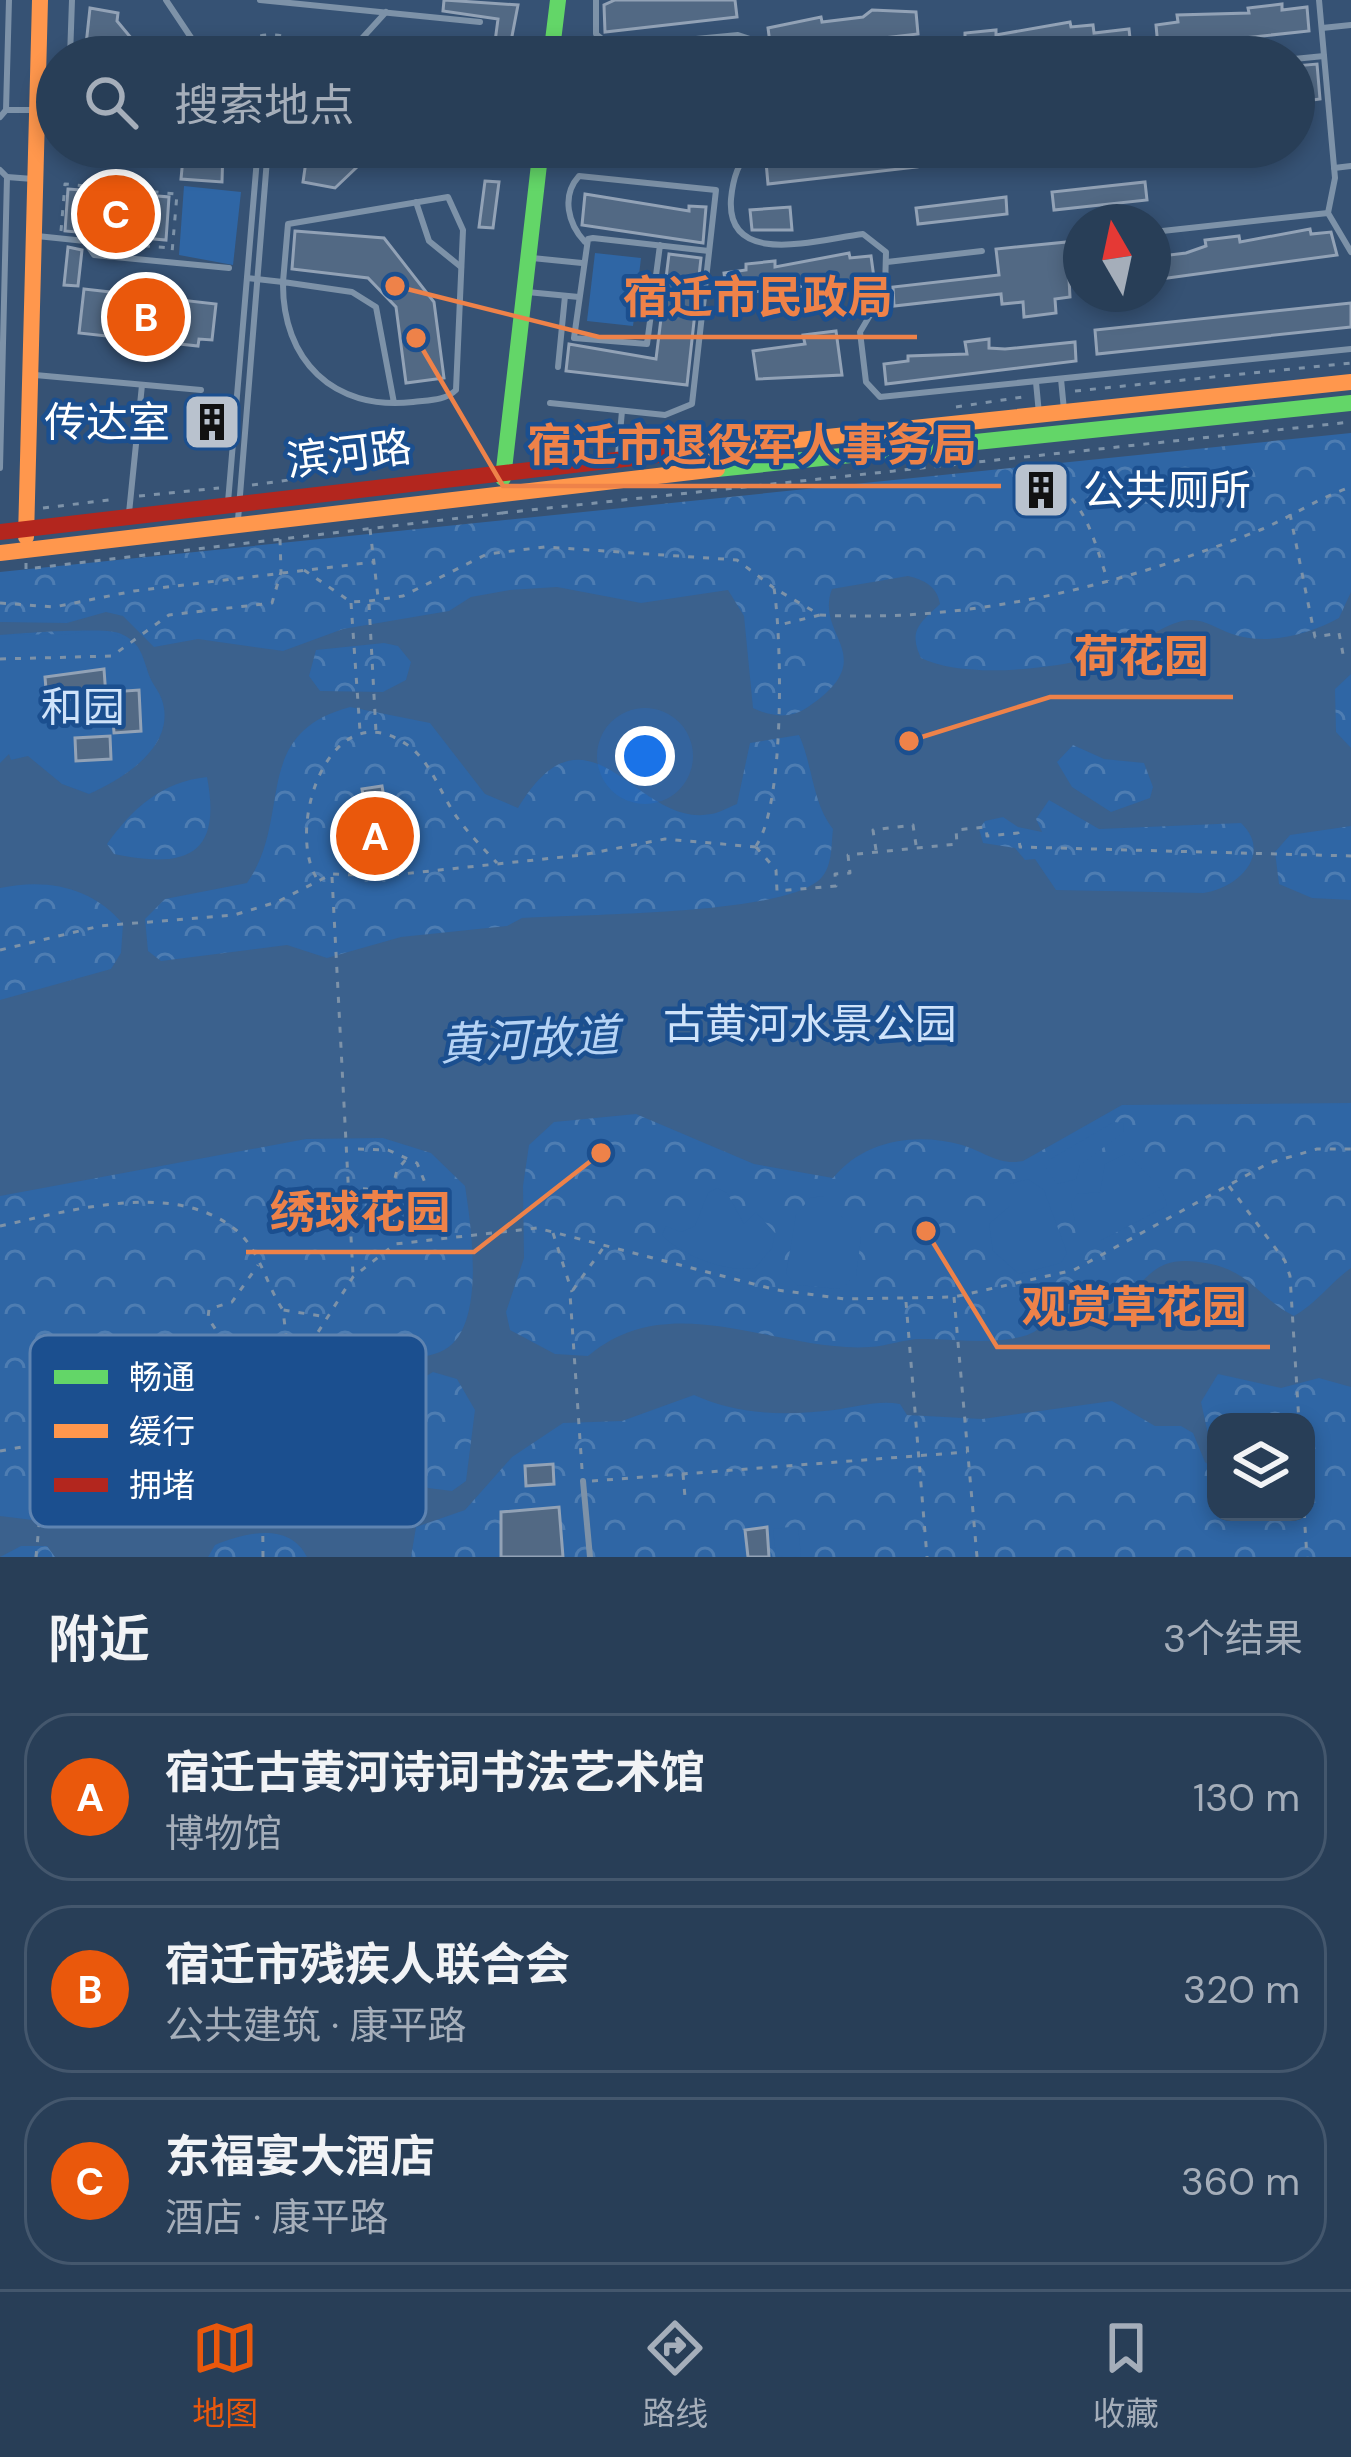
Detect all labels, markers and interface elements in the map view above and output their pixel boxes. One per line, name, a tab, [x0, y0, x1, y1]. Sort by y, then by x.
search box	[36, 36, 1315, 168]
icon: search	[78, 69, 144, 135]
text: 搜索地点	[174, 76, 354, 135]
pin: C	[77, 169, 155, 259]
north arrow	[1063, 204, 1171, 312]
callout: 宿迁市民政局	[599, 256, 917, 337]
text: 宿迁市民政局	[623, 268, 893, 327]
pin: B	[107, 272, 185, 362]
building icon: 传达室	[181, 391, 243, 453]
place label: 传达室	[44, 395, 170, 450]
callout: 宿迁市退役军人事务局	[503, 405, 1001, 486]
text: 宿迁市退役军人事务局	[527, 416, 977, 475]
street label: 滨河路	[283, 419, 415, 489]
building icon: 公共厕所	[1010, 459, 1072, 521]
place label: 公共厕所	[1083, 463, 1251, 518]
callout: 荷花园	[1050, 616, 1233, 697]
text: 荷花园	[1073, 627, 1209, 686]
park label: 和园	[41, 680, 125, 735]
your location	[615, 726, 675, 786]
pin: A	[336, 791, 414, 881]
park label: 古黄河水景公园	[663, 997, 957, 1052]
water label: 黄河故道	[438, 1006, 626, 1074]
callout: 绣球花园	[246, 1171, 474, 1252]
text: 绣球花园	[270, 1183, 450, 1242]
callout: 观赏草花园	[997, 1266, 1270, 1347]
text: 观赏草花园	[1021, 1278, 1247, 1337]
legend	[30, 1335, 426, 1527]
text: 畅通	[129, 1356, 195, 1399]
text: 缓行	[129, 1410, 195, 1453]
map controls	[1207, 1413, 1315, 1521]
button: layers	[1207, 1413, 1315, 1521]
text: 拥堵	[129, 1464, 195, 1507]
text: 附近	[48, 1606, 150, 1673]
text: 3个结果	[1163, 1613, 1303, 1664]
text: 宿迁古黄河诗词书法艺术馆	[165, 1743, 705, 1802]
text: A	[76, 1772, 104, 1823]
text: 130 m	[1193, 1772, 1300, 1823]
text: 博物馆	[165, 1808, 282, 1859]
text: 宿迁市残疾人联合会	[165, 1935, 570, 1994]
text: B	[78, 1964, 102, 2015]
text: 320 m	[1183, 1964, 1300, 2015]
text: 公共建筑 · 康平路	[165, 2000, 466, 2051]
text: 东福宴大酒店	[165, 2127, 435, 2186]
text: C	[76, 2156, 104, 2207]
text: 360 m	[1181, 2156, 1300, 2207]
text: 酒店 · 康平路	[165, 2192, 388, 2243]
tab: 地图	[192, 2315, 258, 2435]
tab: 路线	[642, 2315, 708, 2435]
tab: 收藏	[1093, 2315, 1159, 2435]

